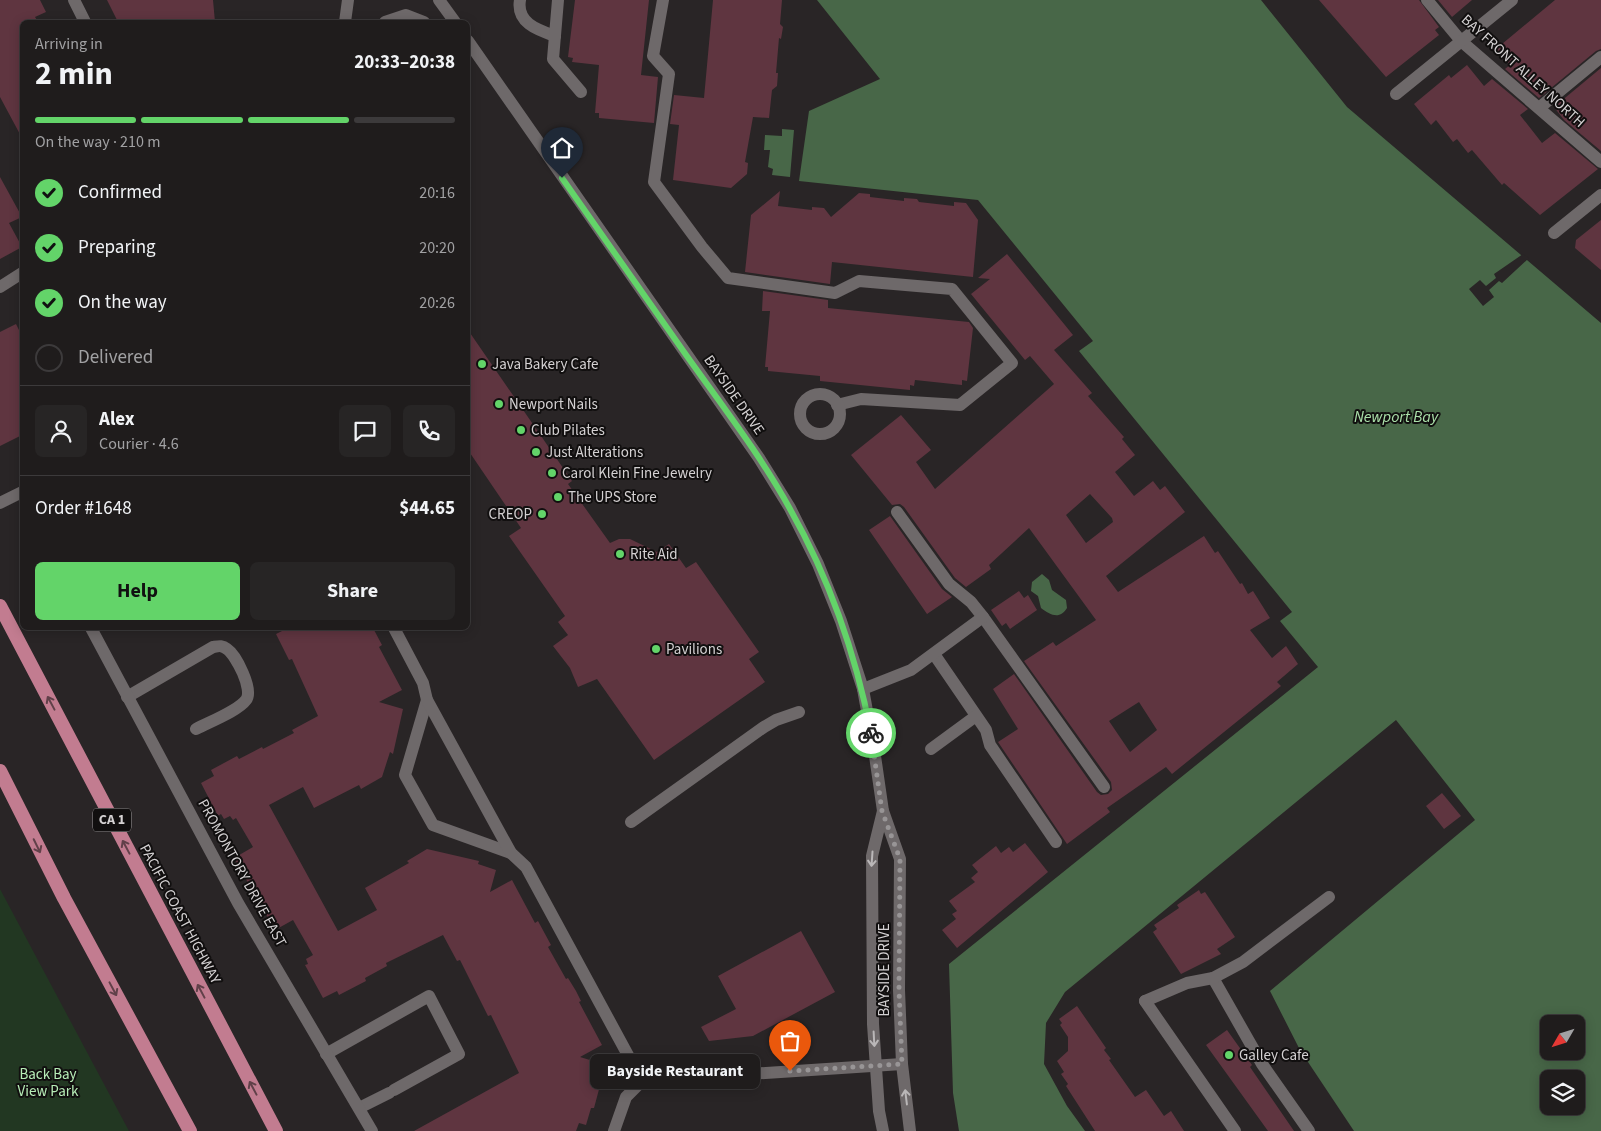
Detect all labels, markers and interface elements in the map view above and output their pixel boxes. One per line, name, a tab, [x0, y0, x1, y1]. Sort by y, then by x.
street label: BAY FRONT ALLEY NORTH	[1456, 10, 1590, 132]
text: Arriving in	[35, 33, 103, 55]
text: 20:33–20:38	[354, 49, 455, 76]
text: 2 min	[35, 51, 113, 97]
pin	[541, 127, 583, 178]
text: On the way · 210 m	[35, 131, 160, 153]
icon: home	[548, 134, 576, 162]
icon: check	[35, 179, 63, 207]
text: Confirmed	[78, 179, 162, 206]
text: 20:16	[419, 182, 455, 204]
icon: check	[35, 234, 63, 262]
text: Preparing	[78, 234, 156, 261]
text: 20:20	[419, 237, 455, 259]
icon: check	[35, 289, 63, 317]
text: On the way	[78, 289, 167, 316]
text: 20:26	[419, 292, 455, 314]
text: Delivered	[78, 344, 153, 371]
street label: BAYSIDE DRIVE	[699, 351, 769, 439]
place label: Java Bakery Cafe	[492, 354, 598, 375]
marker: Java Bakery Cafe	[476, 358, 488, 370]
place label: Newport Nails	[509, 394, 598, 415]
marker: Newport Nails	[493, 398, 505, 410]
button: person	[35, 405, 87, 457]
button: chat	[339, 405, 391, 457]
button: phone	[403, 405, 455, 457]
text: Alex	[99, 406, 135, 433]
water label: Newport Bay	[1354, 406, 1439, 428]
place label: Club Pilates	[531, 420, 605, 441]
marker: Club Pilates	[515, 424, 527, 436]
text: Courier · 4.6	[99, 433, 179, 455]
place label: Just Alterations	[546, 442, 643, 463]
marker: Just Alterations	[530, 446, 542, 458]
place label: Carol Klein Fine Jewelry	[562, 463, 712, 484]
marker: Carol Klein Fine Jewelry	[546, 467, 558, 479]
place label: The UPS Store	[568, 487, 657, 508]
marker: The UPS Store	[552, 491, 564, 503]
text: Order #1648	[35, 495, 132, 522]
text: $44.65	[399, 495, 455, 522]
place label: CREOP	[489, 504, 532, 525]
marker: CREOP	[536, 508, 548, 520]
place label: Rite Aid	[630, 544, 678, 565]
marker: Rite Aid	[614, 548, 626, 560]
button: Help	[35, 562, 240, 620]
button: Share	[250, 562, 455, 620]
place label: Pavilions	[666, 639, 722, 660]
marker: Pavilions	[650, 643, 662, 655]
one-way arrow	[46, 696, 55, 711]
courier	[846, 708, 896, 758]
icon: bike	[857, 719, 885, 747]
street label: PROMONTORY DRIVE EAST	[193, 795, 291, 951]
road number: CA 1	[93, 808, 131, 832]
one-way arrow	[32, 838, 42, 853]
one-way arrow	[121, 839, 131, 854]
street label: PACIFIC COAST HIGHWAY	[134, 840, 226, 988]
one-way arrow	[868, 850, 877, 866]
street label: BAYSIDE DRIVE	[874, 923, 895, 1017]
one-way arrow	[108, 982, 118, 997]
one-way arrow	[196, 983, 206, 998]
north arrow	[1540, 1015, 1585, 1060]
map controls	[1540, 1015, 1585, 1115]
pin	[769, 1020, 811, 1071]
icon: bag	[776, 1027, 804, 1055]
one-way arrow	[869, 1030, 878, 1046]
place label: Galley Cafe	[1239, 1045, 1309, 1066]
marker: Galley Cafe	[1223, 1049, 1235, 1061]
callout: Bayside Restaurant	[590, 1054, 760, 1088]
text: Bayside Restaurant	[607, 1060, 743, 1082]
park label: Back Bay View Park	[18, 1064, 79, 1102]
button: layers	[1540, 1070, 1585, 1115]
one-way arrow	[248, 1081, 257, 1096]
one-way arrow	[901, 1090, 911, 1106]

